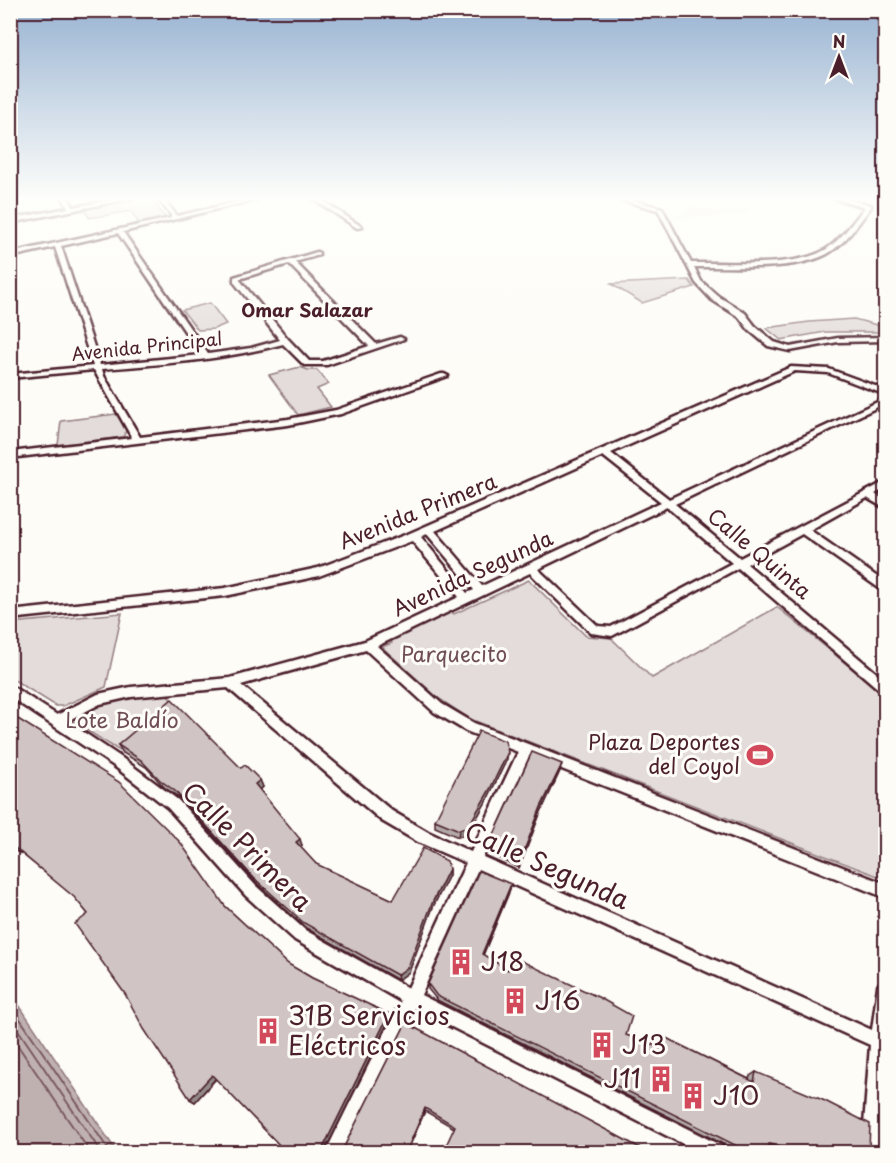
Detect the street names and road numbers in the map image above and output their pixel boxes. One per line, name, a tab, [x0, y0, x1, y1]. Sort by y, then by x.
street label: Avenida Principal	[70, 324, 224, 367]
street label: Avenida Primera	[334, 464, 501, 556]
street label: Calle Quinta	[701, 499, 819, 606]
street label: Avenida Segunda	[387, 521, 558, 623]
street label: Calle Primera	[174, 772, 322, 920]
street label: Calle Segunda	[459, 811, 636, 918]

